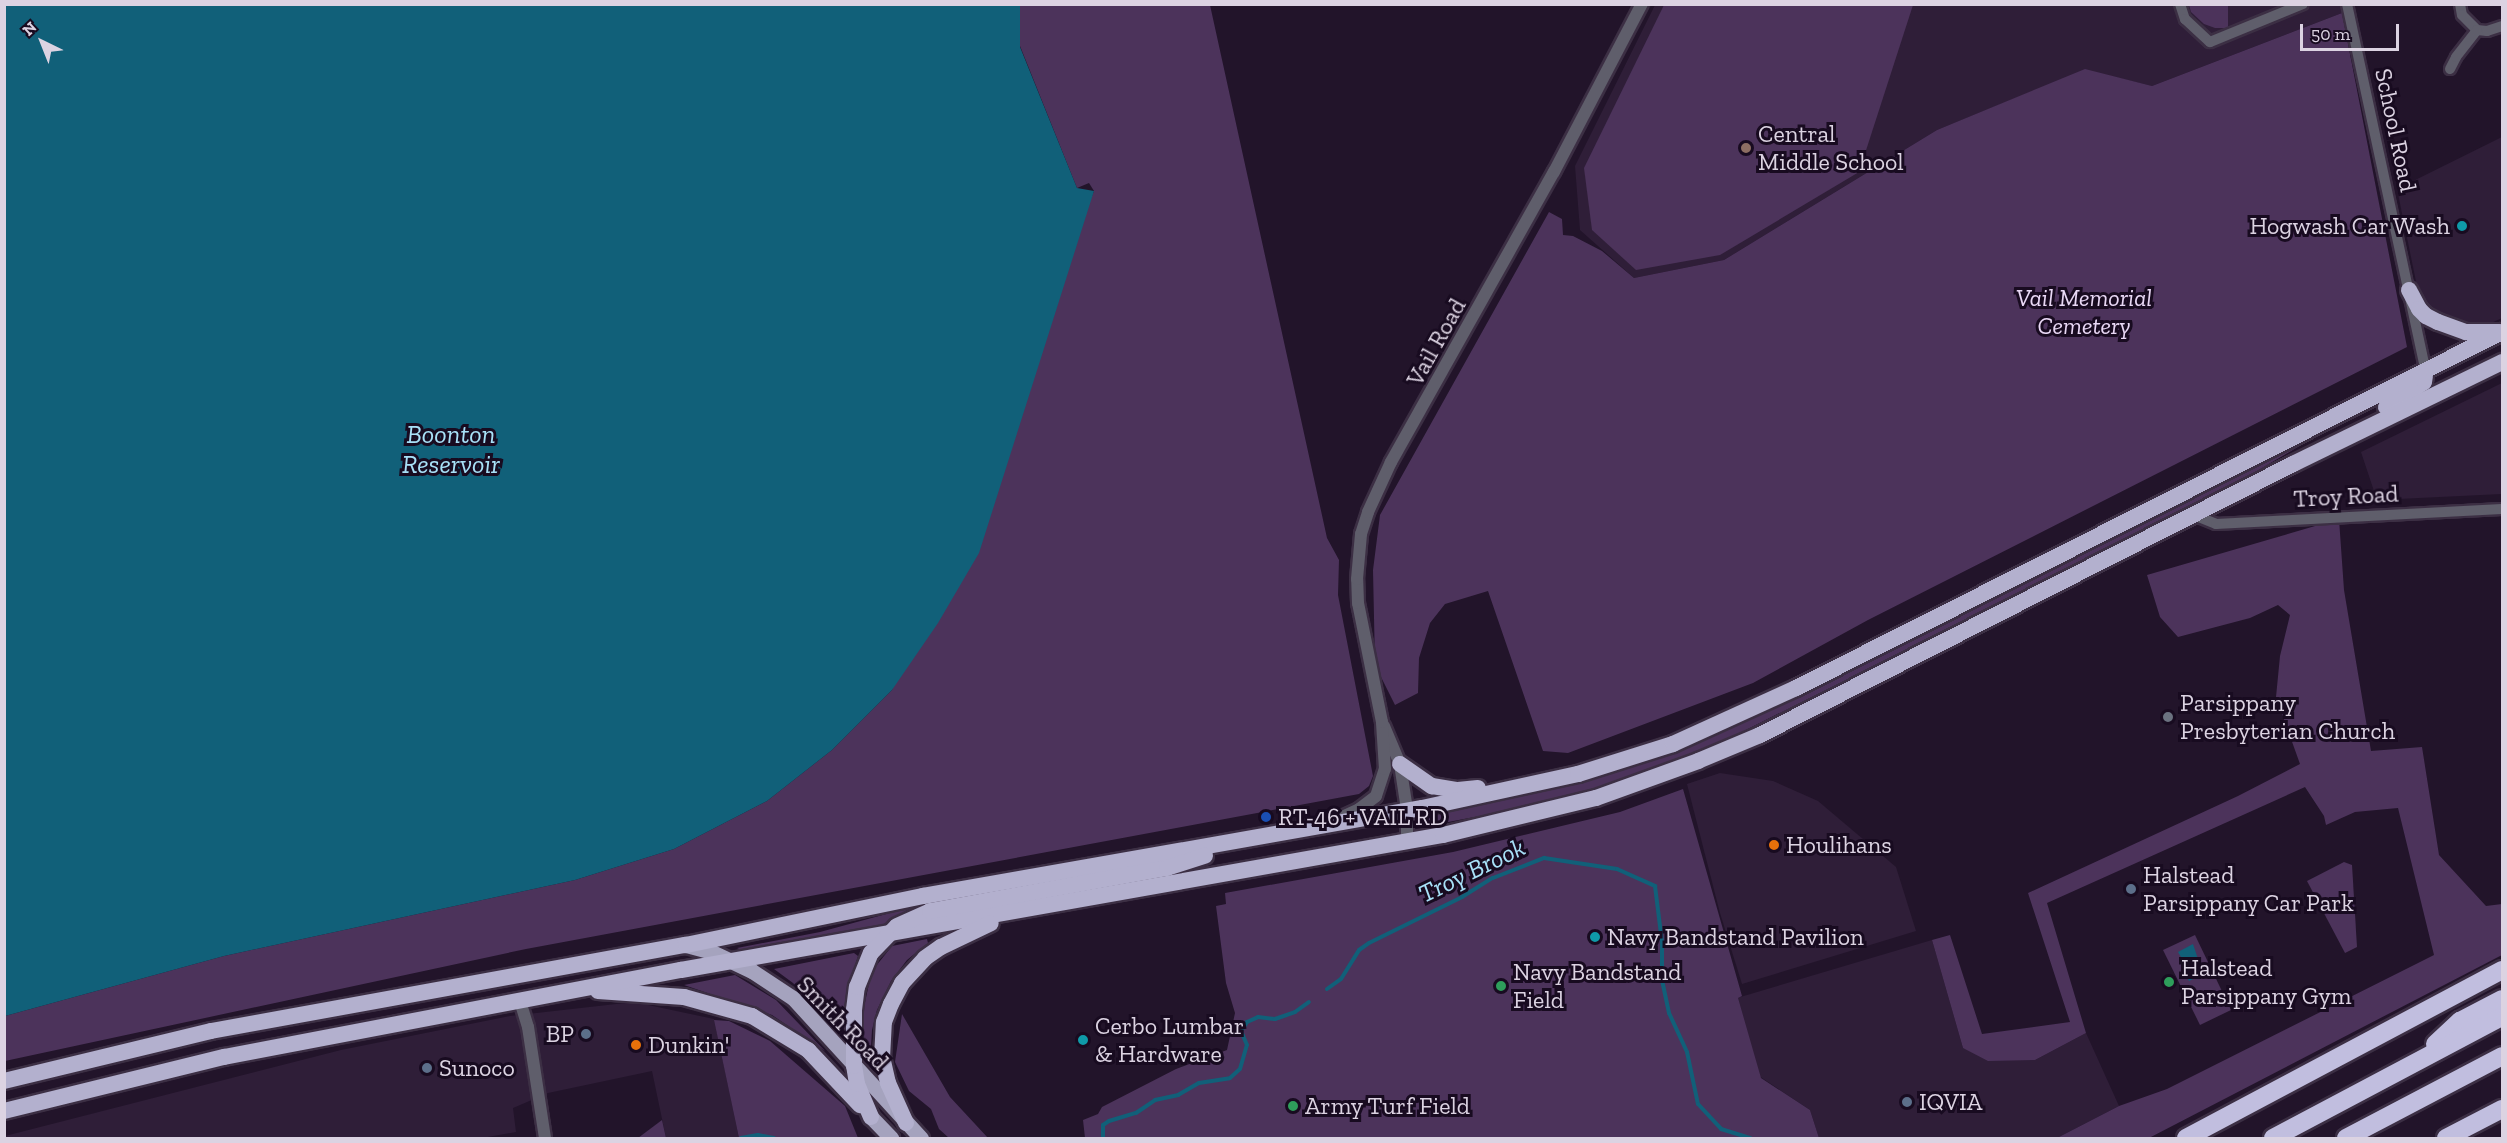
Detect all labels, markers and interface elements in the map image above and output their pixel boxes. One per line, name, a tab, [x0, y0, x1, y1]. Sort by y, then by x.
north arrow	[12, 12, 72, 72]
scale bar	[2303, 12, 2402, 50]
text: N	[18, 17, 40, 40]
text: 50 m	[2311, 23, 2350, 45]
street label: School Road	[2369, 66, 2423, 194]
place label: Central Middle School	[1758, 120, 1904, 176]
marker: Central Middle School	[1739, 141, 1753, 155]
place label: Hogwash Car Wash	[2248, 212, 2450, 240]
marker: Hogwash Car Wash	[2455, 219, 2469, 233]
park label: Vail Memorial Cemetery	[2016, 284, 2152, 340]
street label: Vail Road	[1400, 293, 1472, 391]
water label: Boonton Reservoir	[402, 419, 500, 480]
street label: Troy Road	[2292, 479, 2400, 513]
place label: Parsippany Presbyterian Church	[2180, 689, 2395, 745]
marker: Parsippany Presbyterian Church	[2161, 710, 2175, 724]
place label: RT-46 + VAIL RD	[1278, 803, 1448, 831]
marker: RT-46 + VAIL RD	[1259, 810, 1273, 824]
place label: Houlihans	[1786, 831, 1892, 859]
water label: Troy Brook	[1414, 832, 1530, 910]
marker: Houlihans	[1767, 838, 1781, 852]
place label: Halstead Parsippany Car Park	[2143, 861, 2355, 917]
marker: Halstead Parsippany Car Park	[2124, 882, 2138, 896]
place label: Navy Bandstand Pavilion	[1607, 923, 1864, 951]
marker: Navy Bandstand Pavilion	[1588, 930, 1602, 944]
place label: Halstead Parsippany Gym	[2181, 954, 2352, 1010]
place label: Navy Bandstand Field	[1513, 958, 1682, 1014]
street label: Smith Road	[791, 970, 895, 1076]
marker: Halstead Parsippany Gym	[2162, 975, 2176, 989]
marker: Navy Bandstand Field	[1494, 979, 1508, 993]
place label: Cerbo Lumbar & Hardware	[1095, 1012, 1244, 1068]
place label: BP	[546, 1020, 574, 1048]
marker: BP	[579, 1027, 593, 1041]
place label: Dunkin'	[648, 1031, 729, 1059]
marker: Cerbo Lumbar & Hardware	[1076, 1033, 1090, 1047]
marker: Dunkin'	[629, 1038, 643, 1052]
place label: Sunoco	[439, 1054, 515, 1082]
marker: Sunoco	[420, 1061, 434, 1075]
place label: IQVIA	[1919, 1088, 1982, 1116]
place label: Army Turf Field	[1305, 1092, 1471, 1120]
marker: IQVIA	[1900, 1095, 1914, 1109]
marker: Army Turf Field	[1286, 1099, 1300, 1113]

